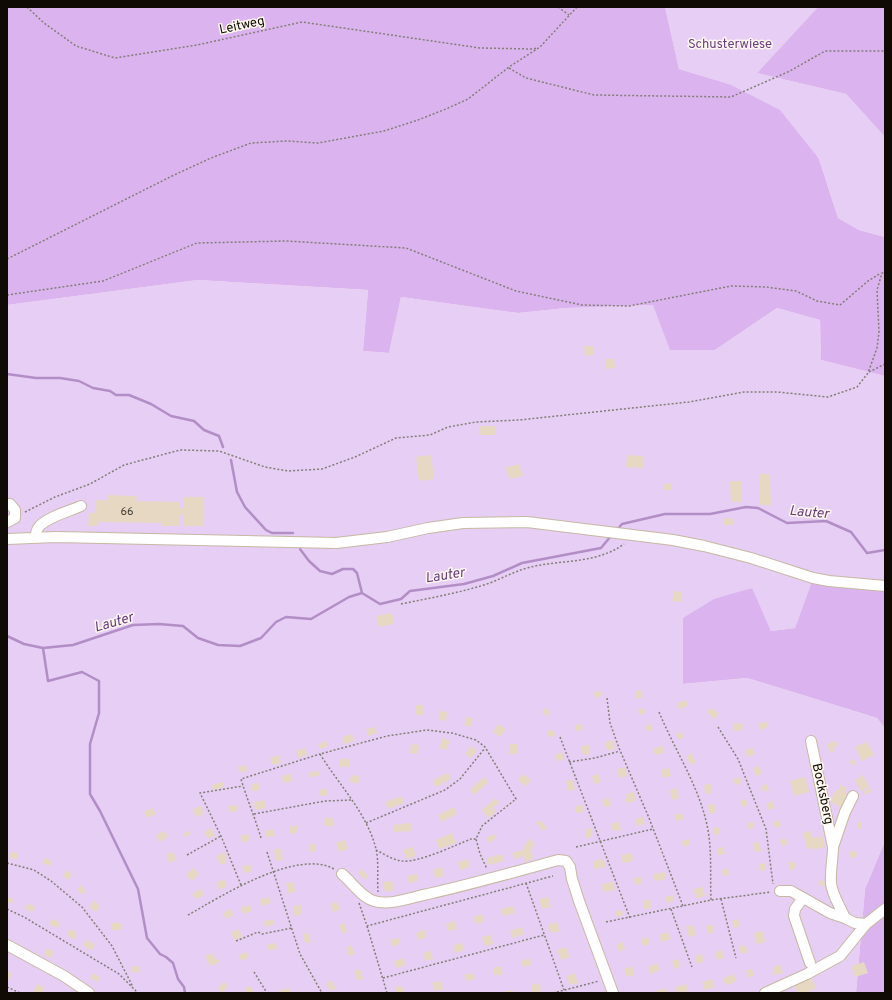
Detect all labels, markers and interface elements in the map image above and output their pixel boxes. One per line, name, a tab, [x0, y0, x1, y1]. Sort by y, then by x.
street label: Leitweg	[218, 13, 266, 39]
park label: Schusterwiese	[688, 37, 772, 53]
water label: Lauter	[788, 503, 831, 523]
house number: 66	[120, 505, 134, 519]
water label: Lauter	[424, 564, 468, 588]
water label: Lauter	[93, 609, 137, 637]
street label: Bocksberg	[808, 762, 836, 826]

